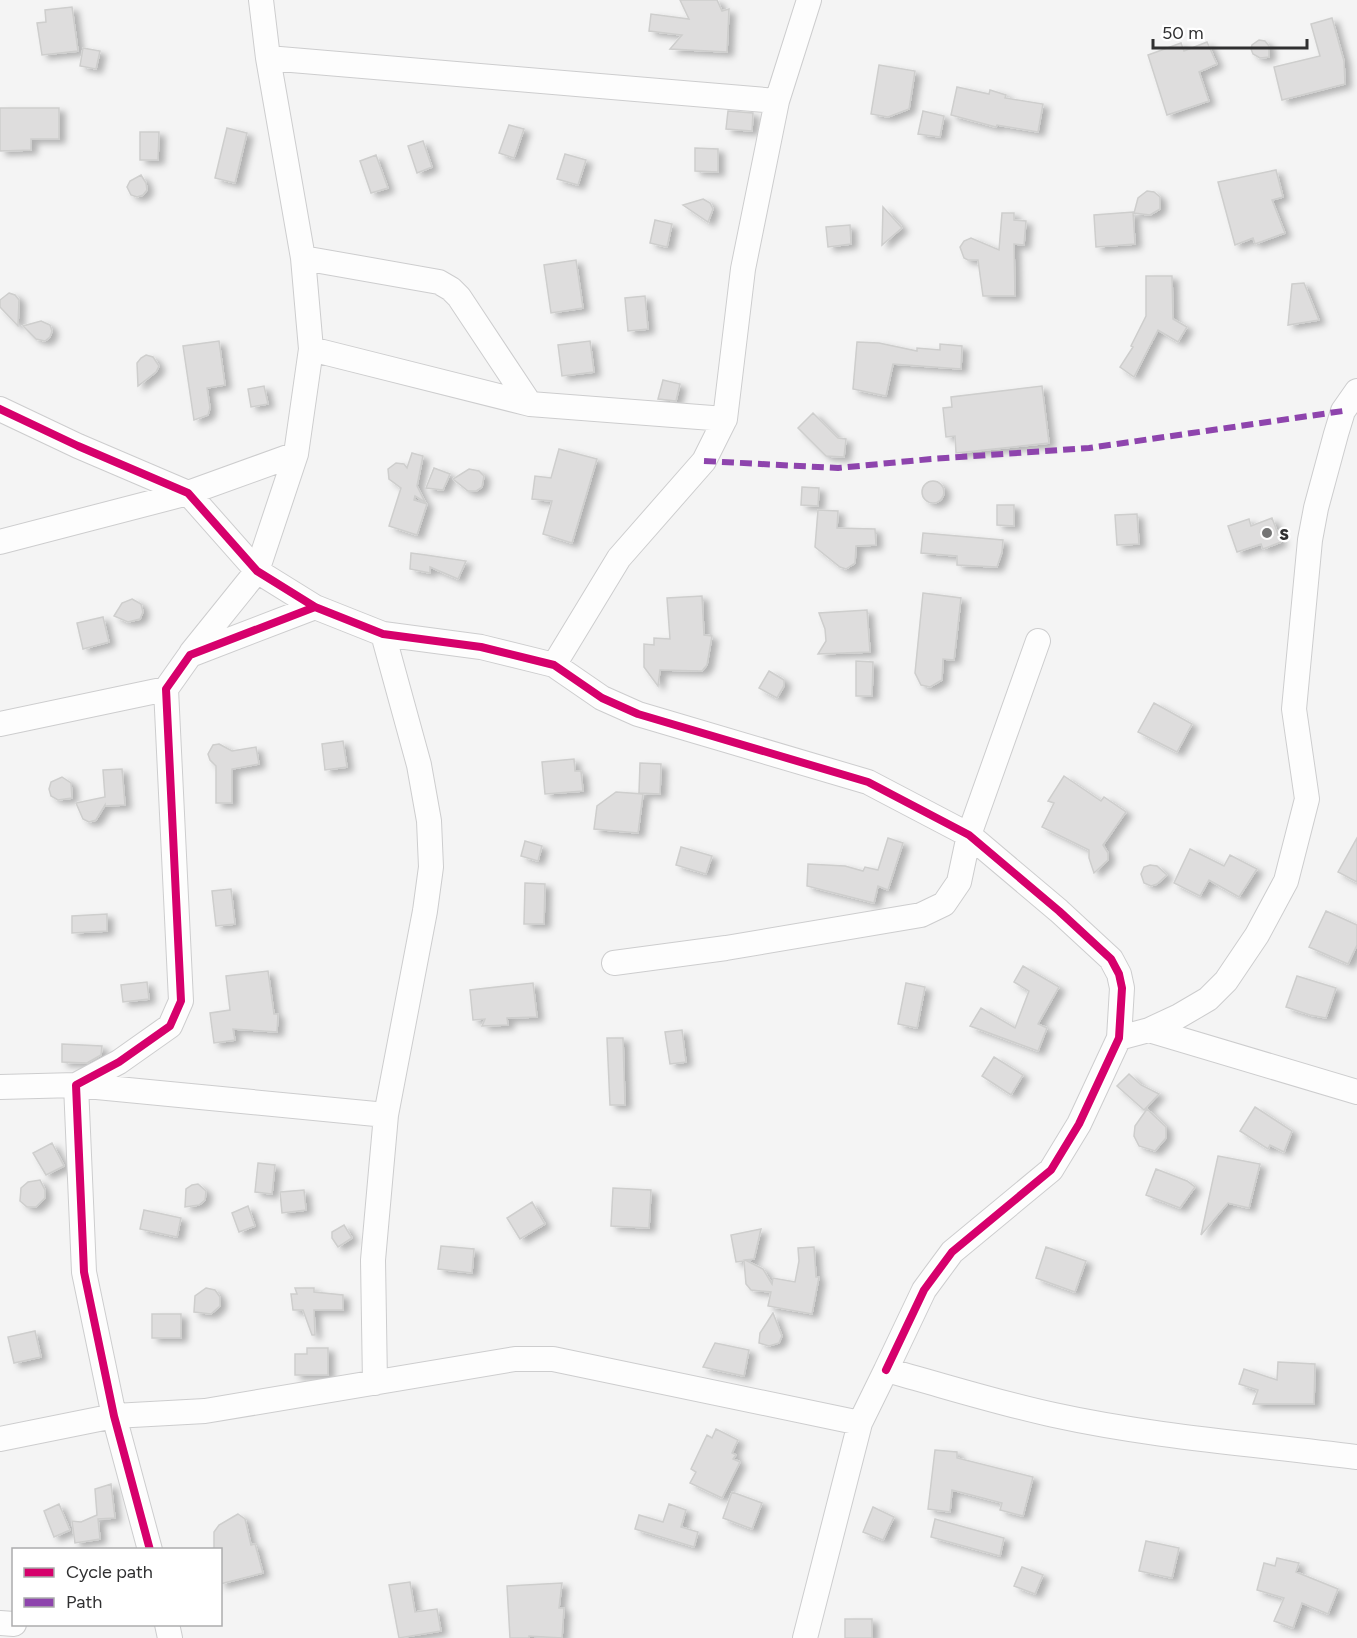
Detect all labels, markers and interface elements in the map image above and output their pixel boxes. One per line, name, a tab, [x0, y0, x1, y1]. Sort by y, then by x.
scale bar	[1153, 12, 1308, 50]
text: 50 m	[1162, 22, 1204, 44]
place label: s	[1279, 520, 1289, 545]
marker: s	[1260, 526, 1274, 540]
legend	[12, 1548, 222, 1626]
text: Cycle path	[66, 1561, 153, 1583]
text: Path	[66, 1591, 102, 1613]

